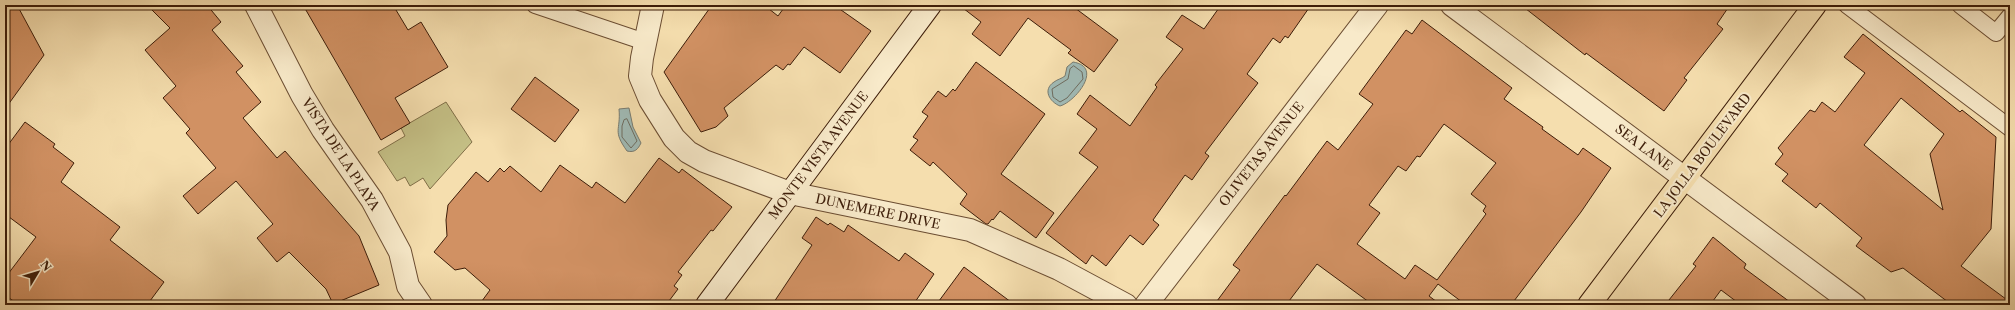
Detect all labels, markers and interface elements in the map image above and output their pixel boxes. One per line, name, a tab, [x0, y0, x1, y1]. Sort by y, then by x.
street label: MONTE VISTA AVENUE	[765, 88, 871, 222]
street label: LA JOLLA BOULEVARD	[1650, 90, 1754, 220]
street label: VISTA DE LA PLAYA	[298, 94, 384, 214]
street label: OLIVETAS AVENUE	[1215, 99, 1307, 209]
street label: SEA LANE	[1612, 120, 1676, 174]
street label: DUNEMERE DRIVE	[814, 190, 942, 232]
north arrow	[18, 252, 58, 292]
text: N	[37, 258, 55, 274]

